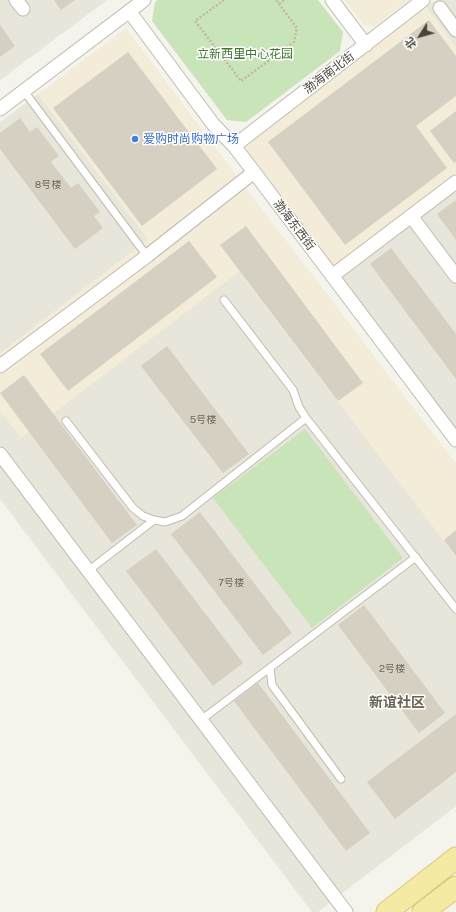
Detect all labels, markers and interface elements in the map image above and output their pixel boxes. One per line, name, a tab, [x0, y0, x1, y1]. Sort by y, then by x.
north arrow	[400, 16, 440, 56]
text: 北	[402, 35, 419, 51]
park label: 立新西里中心花园	[197, 47, 293, 61]
street label: 渤海南北街	[301, 49, 357, 97]
place label: 爱购时尚购物广场	[143, 132, 239, 146]
marker: 爱购时尚购物广场	[130, 134, 140, 144]
house number: 8号楼	[35, 179, 61, 191]
street label: 渤海东西街	[270, 197, 318, 253]
house number: 5号楼	[190, 414, 216, 426]
house number: 7号楼	[218, 577, 244, 589]
house number: 2号楼	[379, 663, 405, 675]
district label: 新谊社区	[369, 695, 425, 711]

